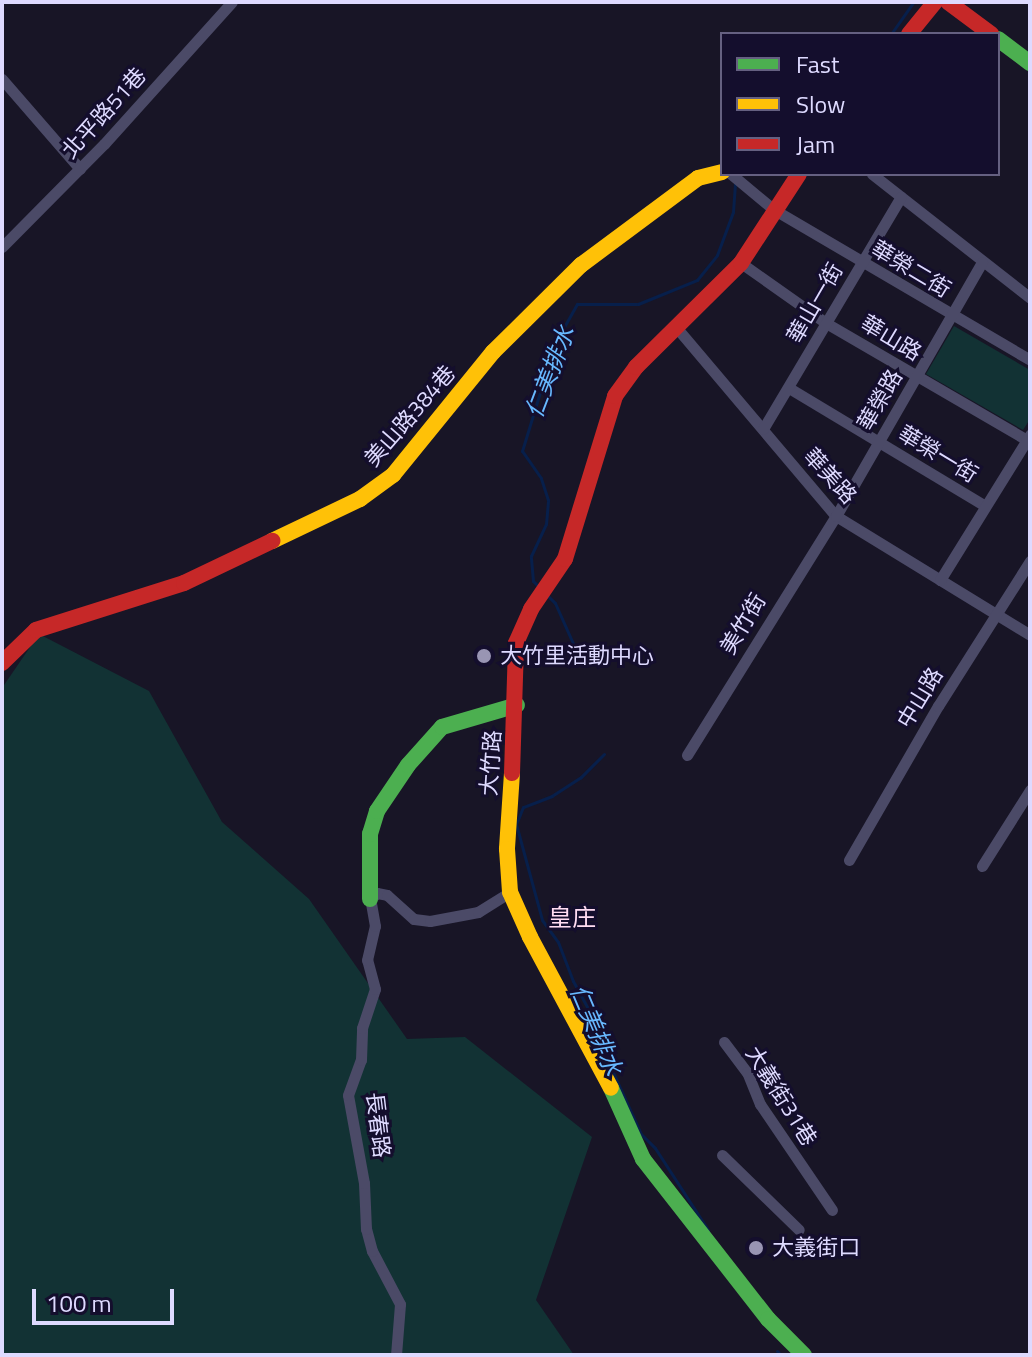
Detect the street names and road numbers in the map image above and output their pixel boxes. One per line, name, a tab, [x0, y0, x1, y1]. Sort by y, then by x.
street label: 北平路51巷	[57, 62, 151, 164]
street label: 華榮二街	[866, 235, 956, 303]
street label: 華山一街	[782, 258, 848, 348]
street label: 華山路	[856, 310, 926, 366]
street label: 美山路384巷	[359, 360, 461, 472]
street label: 華榮路	[852, 365, 908, 435]
street label: 華榮一街	[893, 420, 983, 488]
street label: 華美路	[798, 443, 862, 509]
street label: 美竹街	[715, 589, 771, 659]
street label: 中山路	[892, 663, 948, 733]
street label: 大竹路	[476, 729, 506, 797]
street label: 大義街31巷	[740, 1041, 822, 1151]
street label: 長春路	[361, 1091, 395, 1159]

